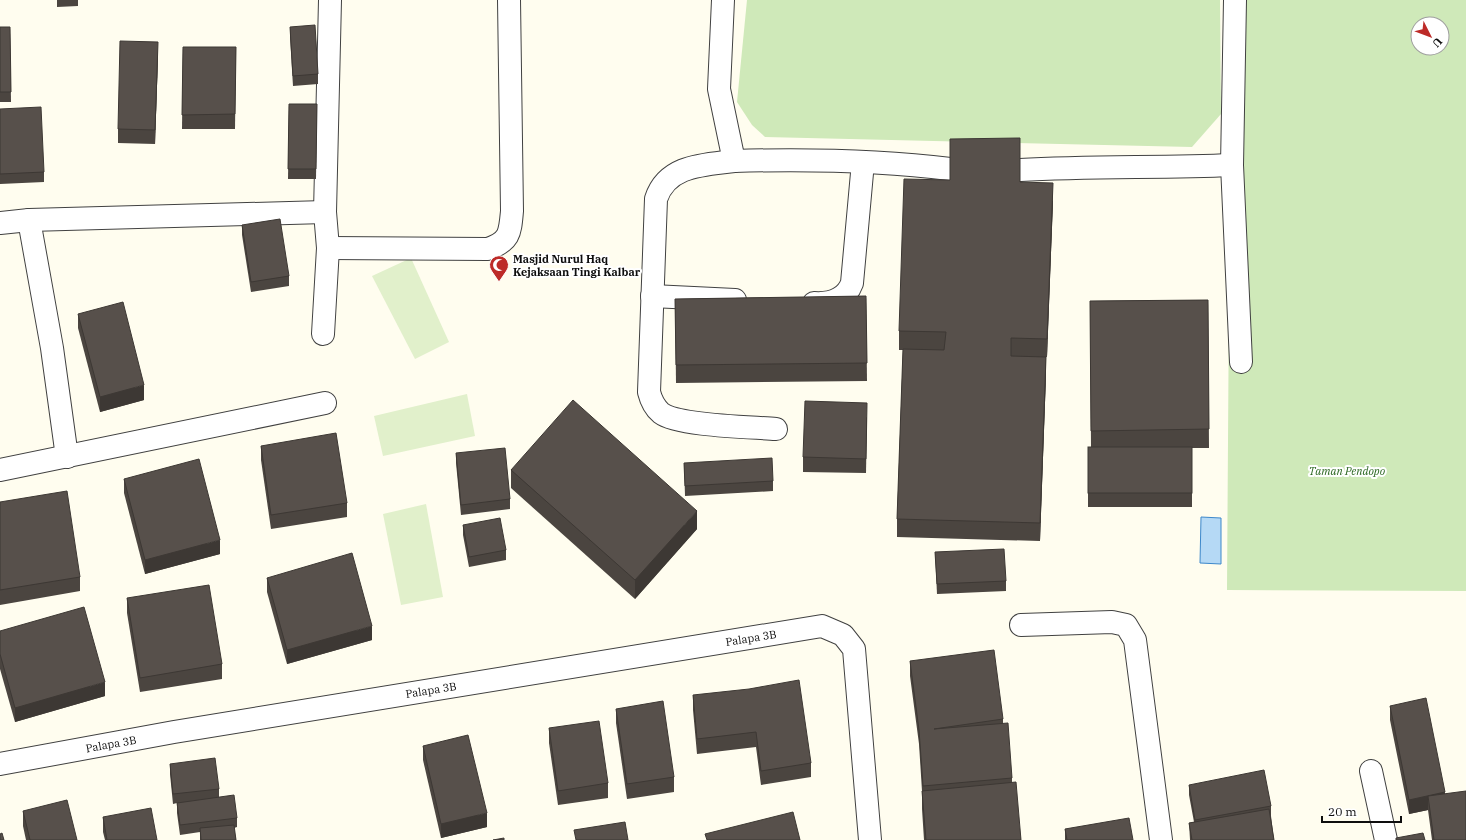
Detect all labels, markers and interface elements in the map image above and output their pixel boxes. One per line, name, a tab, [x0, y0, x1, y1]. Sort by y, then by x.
north arrow	[1410, 16, 1450, 56]
text: U	[1429, 35, 1445, 51]
place label: Masjid Nurul Haq Kejaksaan Tingi Kalbar	[513, 252, 641, 279]
mosque icon: Masjid Nurul Haq Kejaksaan Tingi Kalbar	[488, 254, 510, 282]
park label: Taman Pendopo	[1309, 464, 1386, 478]
street label: Palapa 3B	[725, 627, 777, 649]
street label: Palapa 3B	[405, 679, 457, 701]
street label: Palapa 3B	[84, 733, 138, 755]
scale bar	[1322, 798, 1401, 824]
text: 20 m	[1328, 804, 1357, 819]

